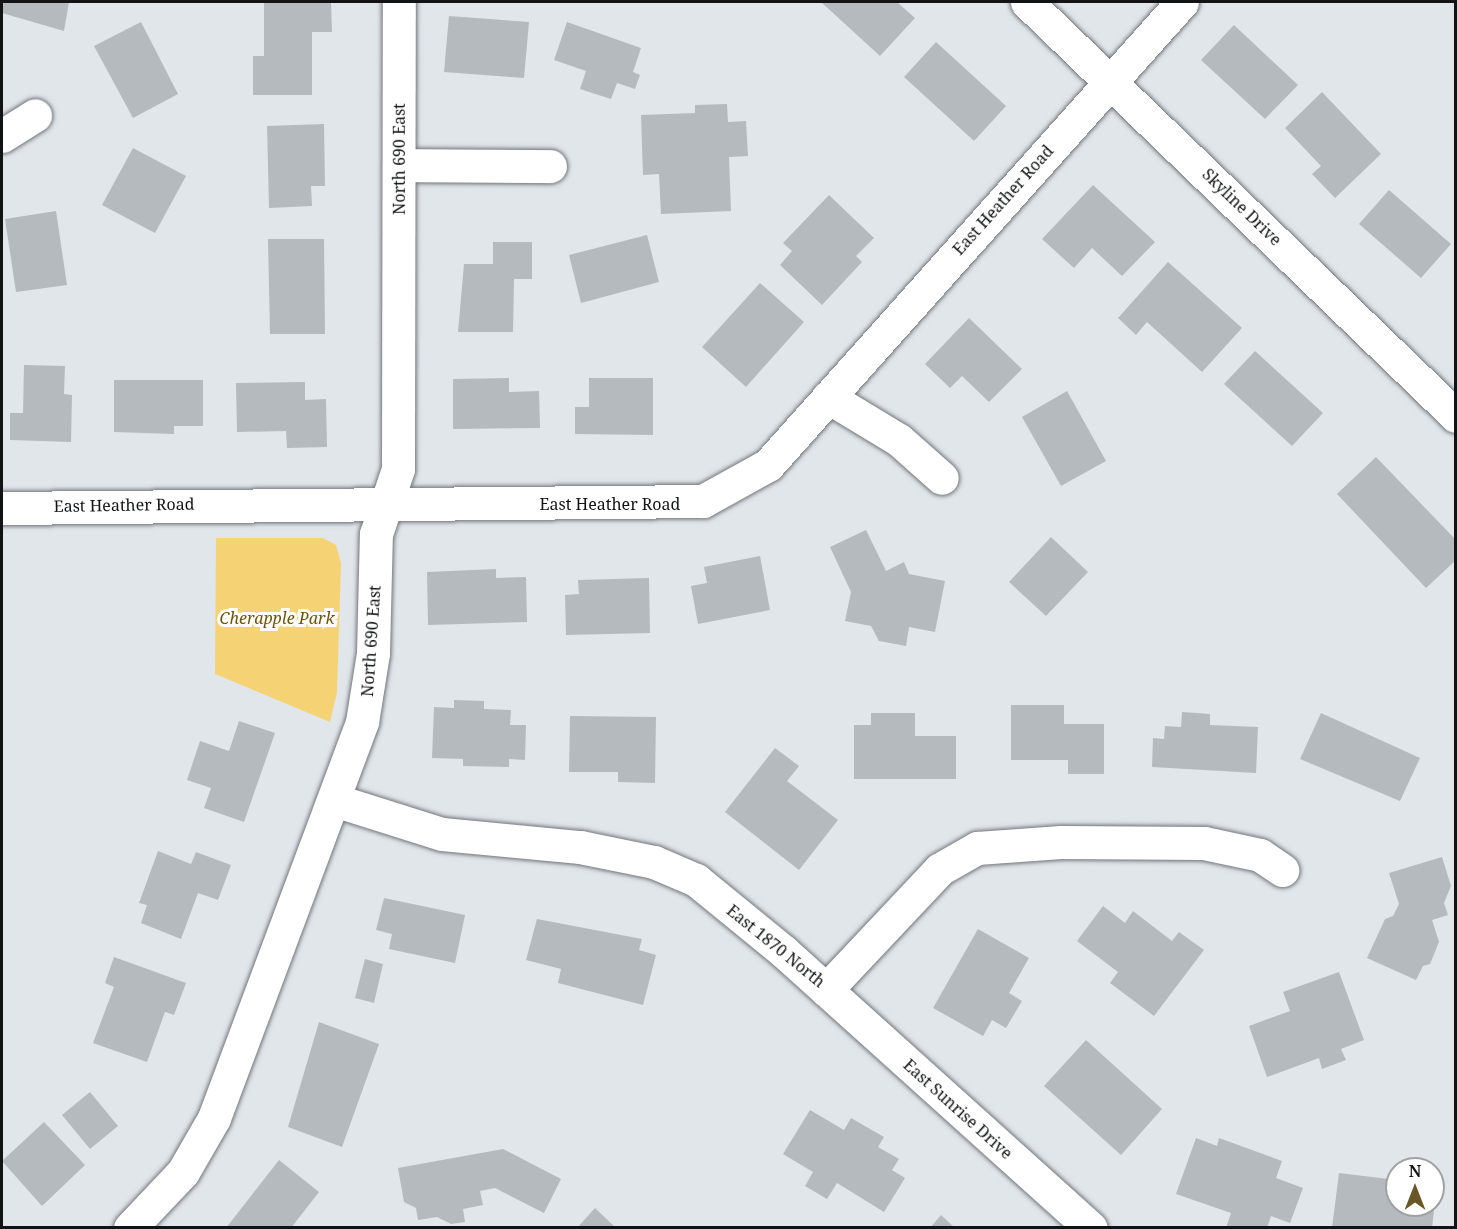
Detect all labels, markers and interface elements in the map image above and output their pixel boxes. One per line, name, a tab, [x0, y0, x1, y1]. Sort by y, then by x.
street label: North 690 East	[389, 103, 409, 215]
street label: East Heather Road	[949, 141, 1057, 259]
street label: Skyline Drive	[1199, 165, 1285, 249]
street label: East Heather Road	[53, 494, 195, 516]
street label: East Heather Road	[540, 494, 680, 514]
street label: North 690 East	[358, 585, 384, 697]
park label: Cherapple Park	[219, 608, 335, 628]
street label: East 1870 North	[723, 901, 829, 991]
street label: East Sunrise Drive	[900, 1055, 1016, 1163]
north arrow	[1385, 1157, 1445, 1217]
text: N	[1409, 1160, 1421, 1182]

